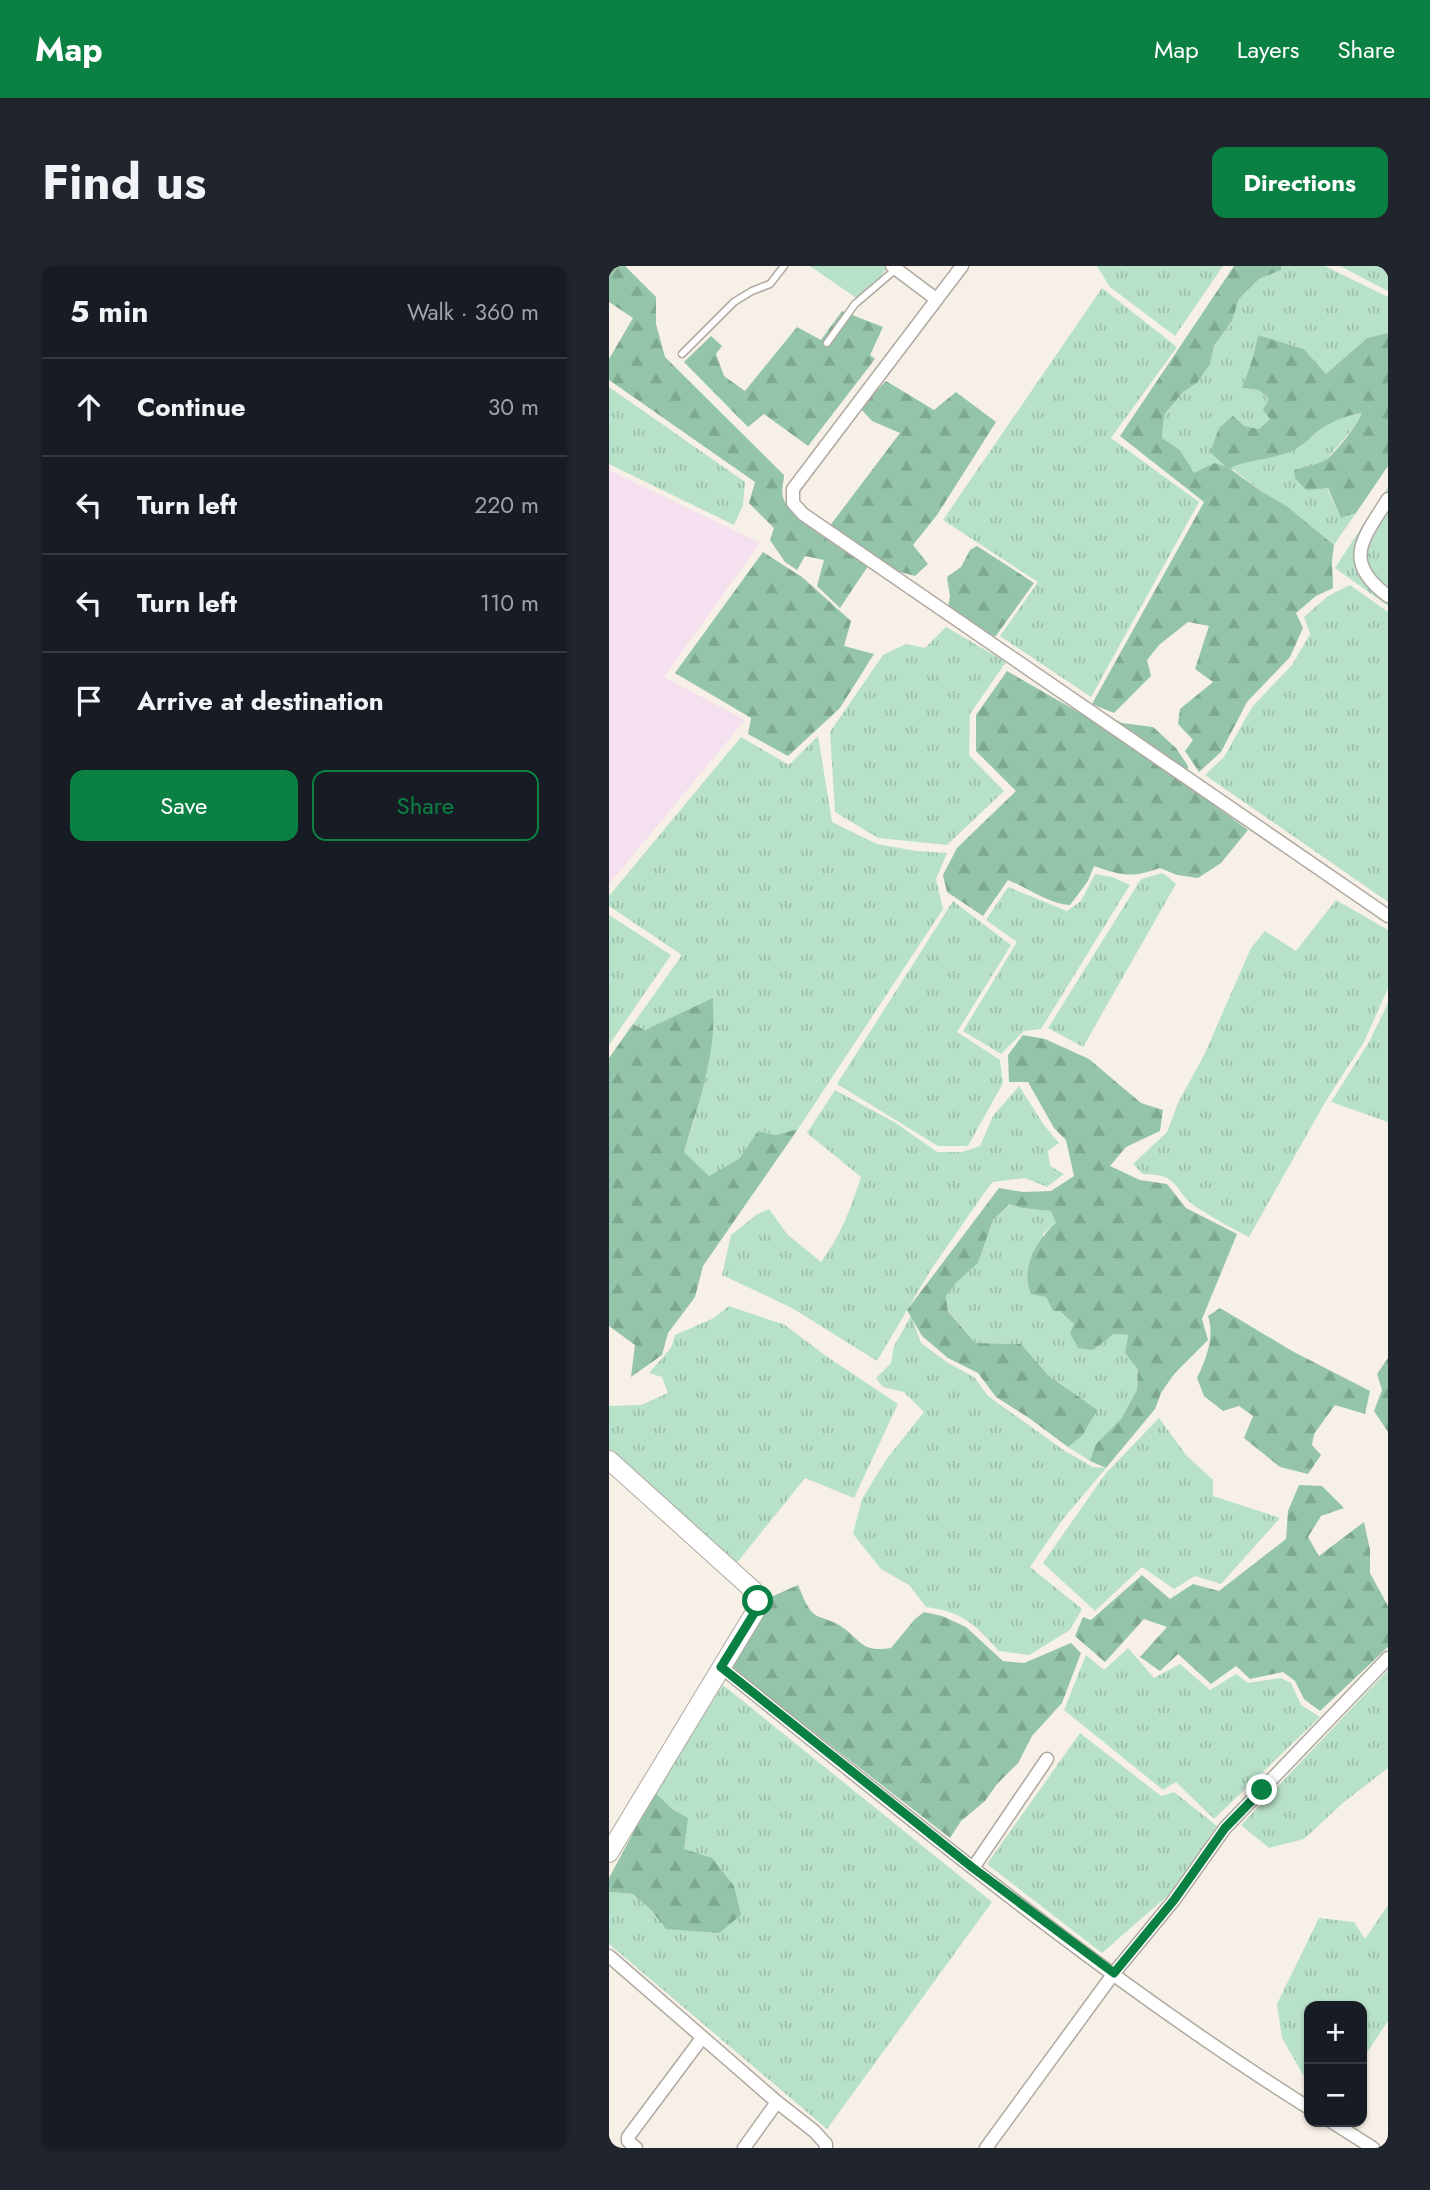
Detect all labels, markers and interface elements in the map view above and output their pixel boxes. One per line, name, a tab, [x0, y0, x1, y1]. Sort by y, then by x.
text: Map	[35, 26, 103, 73]
text: Map	[1154, 32, 1199, 67]
text: Layers	[1237, 32, 1299, 67]
text: Share	[1337, 32, 1395, 67]
text: Find us	[42, 147, 206, 217]
button: Directions	[1212, 147, 1388, 218]
text: 5 min	[70, 290, 148, 333]
text: Walk · 360 m	[407, 295, 539, 329]
icon: ahead	[70, 388, 108, 426]
text: Continue	[137, 388, 246, 426]
text: 30 m	[488, 390, 539, 424]
icon: left	[70, 486, 108, 524]
text: Turn left	[137, 486, 237, 524]
text: 220 m	[474, 488, 539, 522]
icon: left	[70, 584, 108, 622]
text: Turn left	[137, 584, 237, 622]
text: 110 m	[480, 586, 539, 620]
icon: arrive	[70, 682, 108, 720]
text: Arrive at destination	[137, 682, 384, 720]
button: Save	[70, 770, 298, 841]
button: Share	[312, 770, 539, 841]
route start	[742, 1585, 773, 1616]
route end	[1246, 1774, 1277, 1805]
map controls	[1304, 2001, 1367, 2127]
button: +	[1304, 2001, 1367, 2064]
button: −	[1304, 2064, 1367, 2127]

